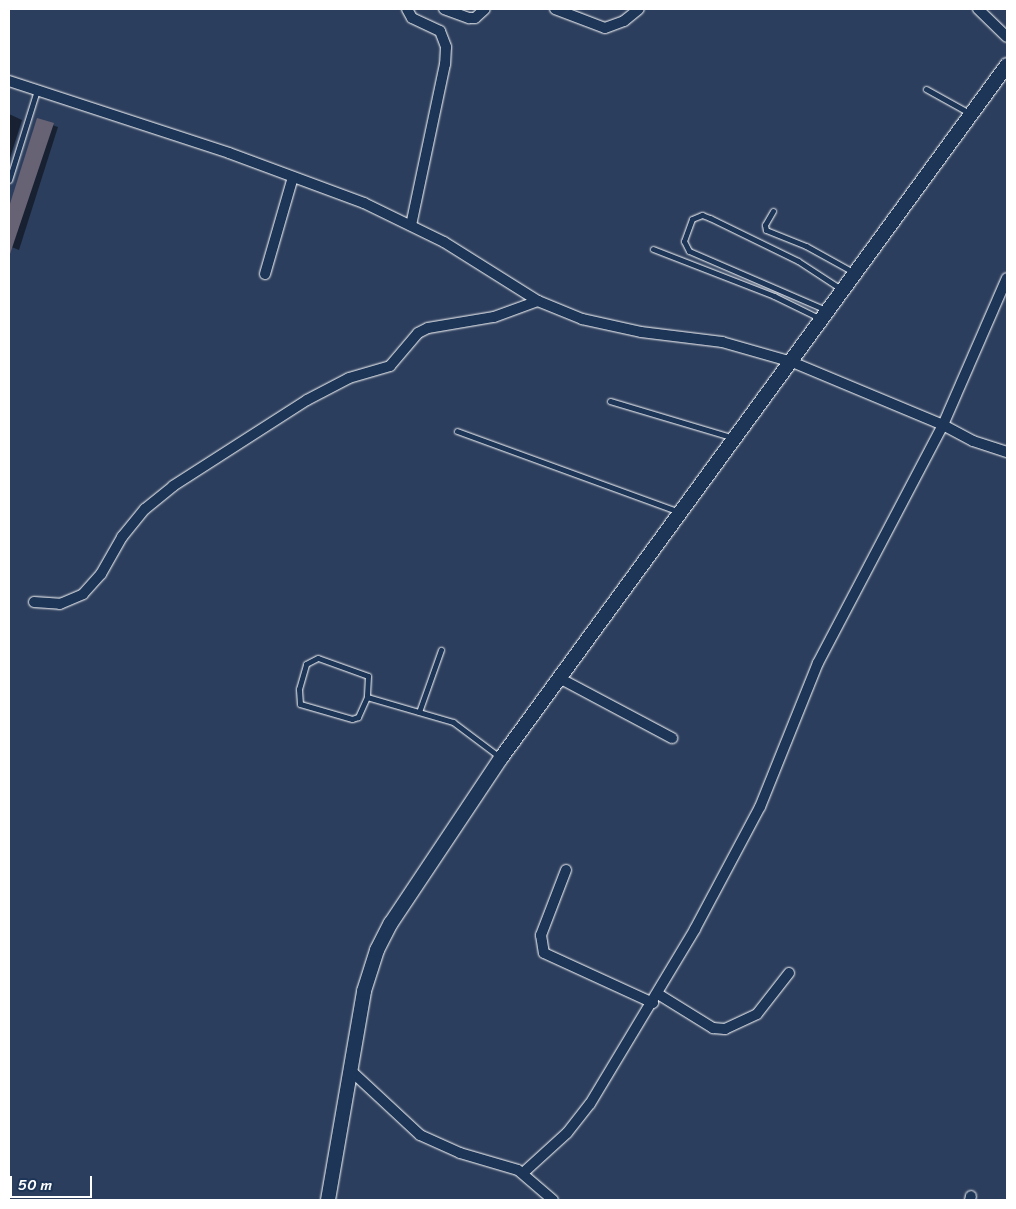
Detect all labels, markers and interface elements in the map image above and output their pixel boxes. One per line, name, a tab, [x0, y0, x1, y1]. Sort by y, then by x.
scale bar	[12, 1166, 95, 1198]
text: 50 m	[18, 1172, 52, 1198]

